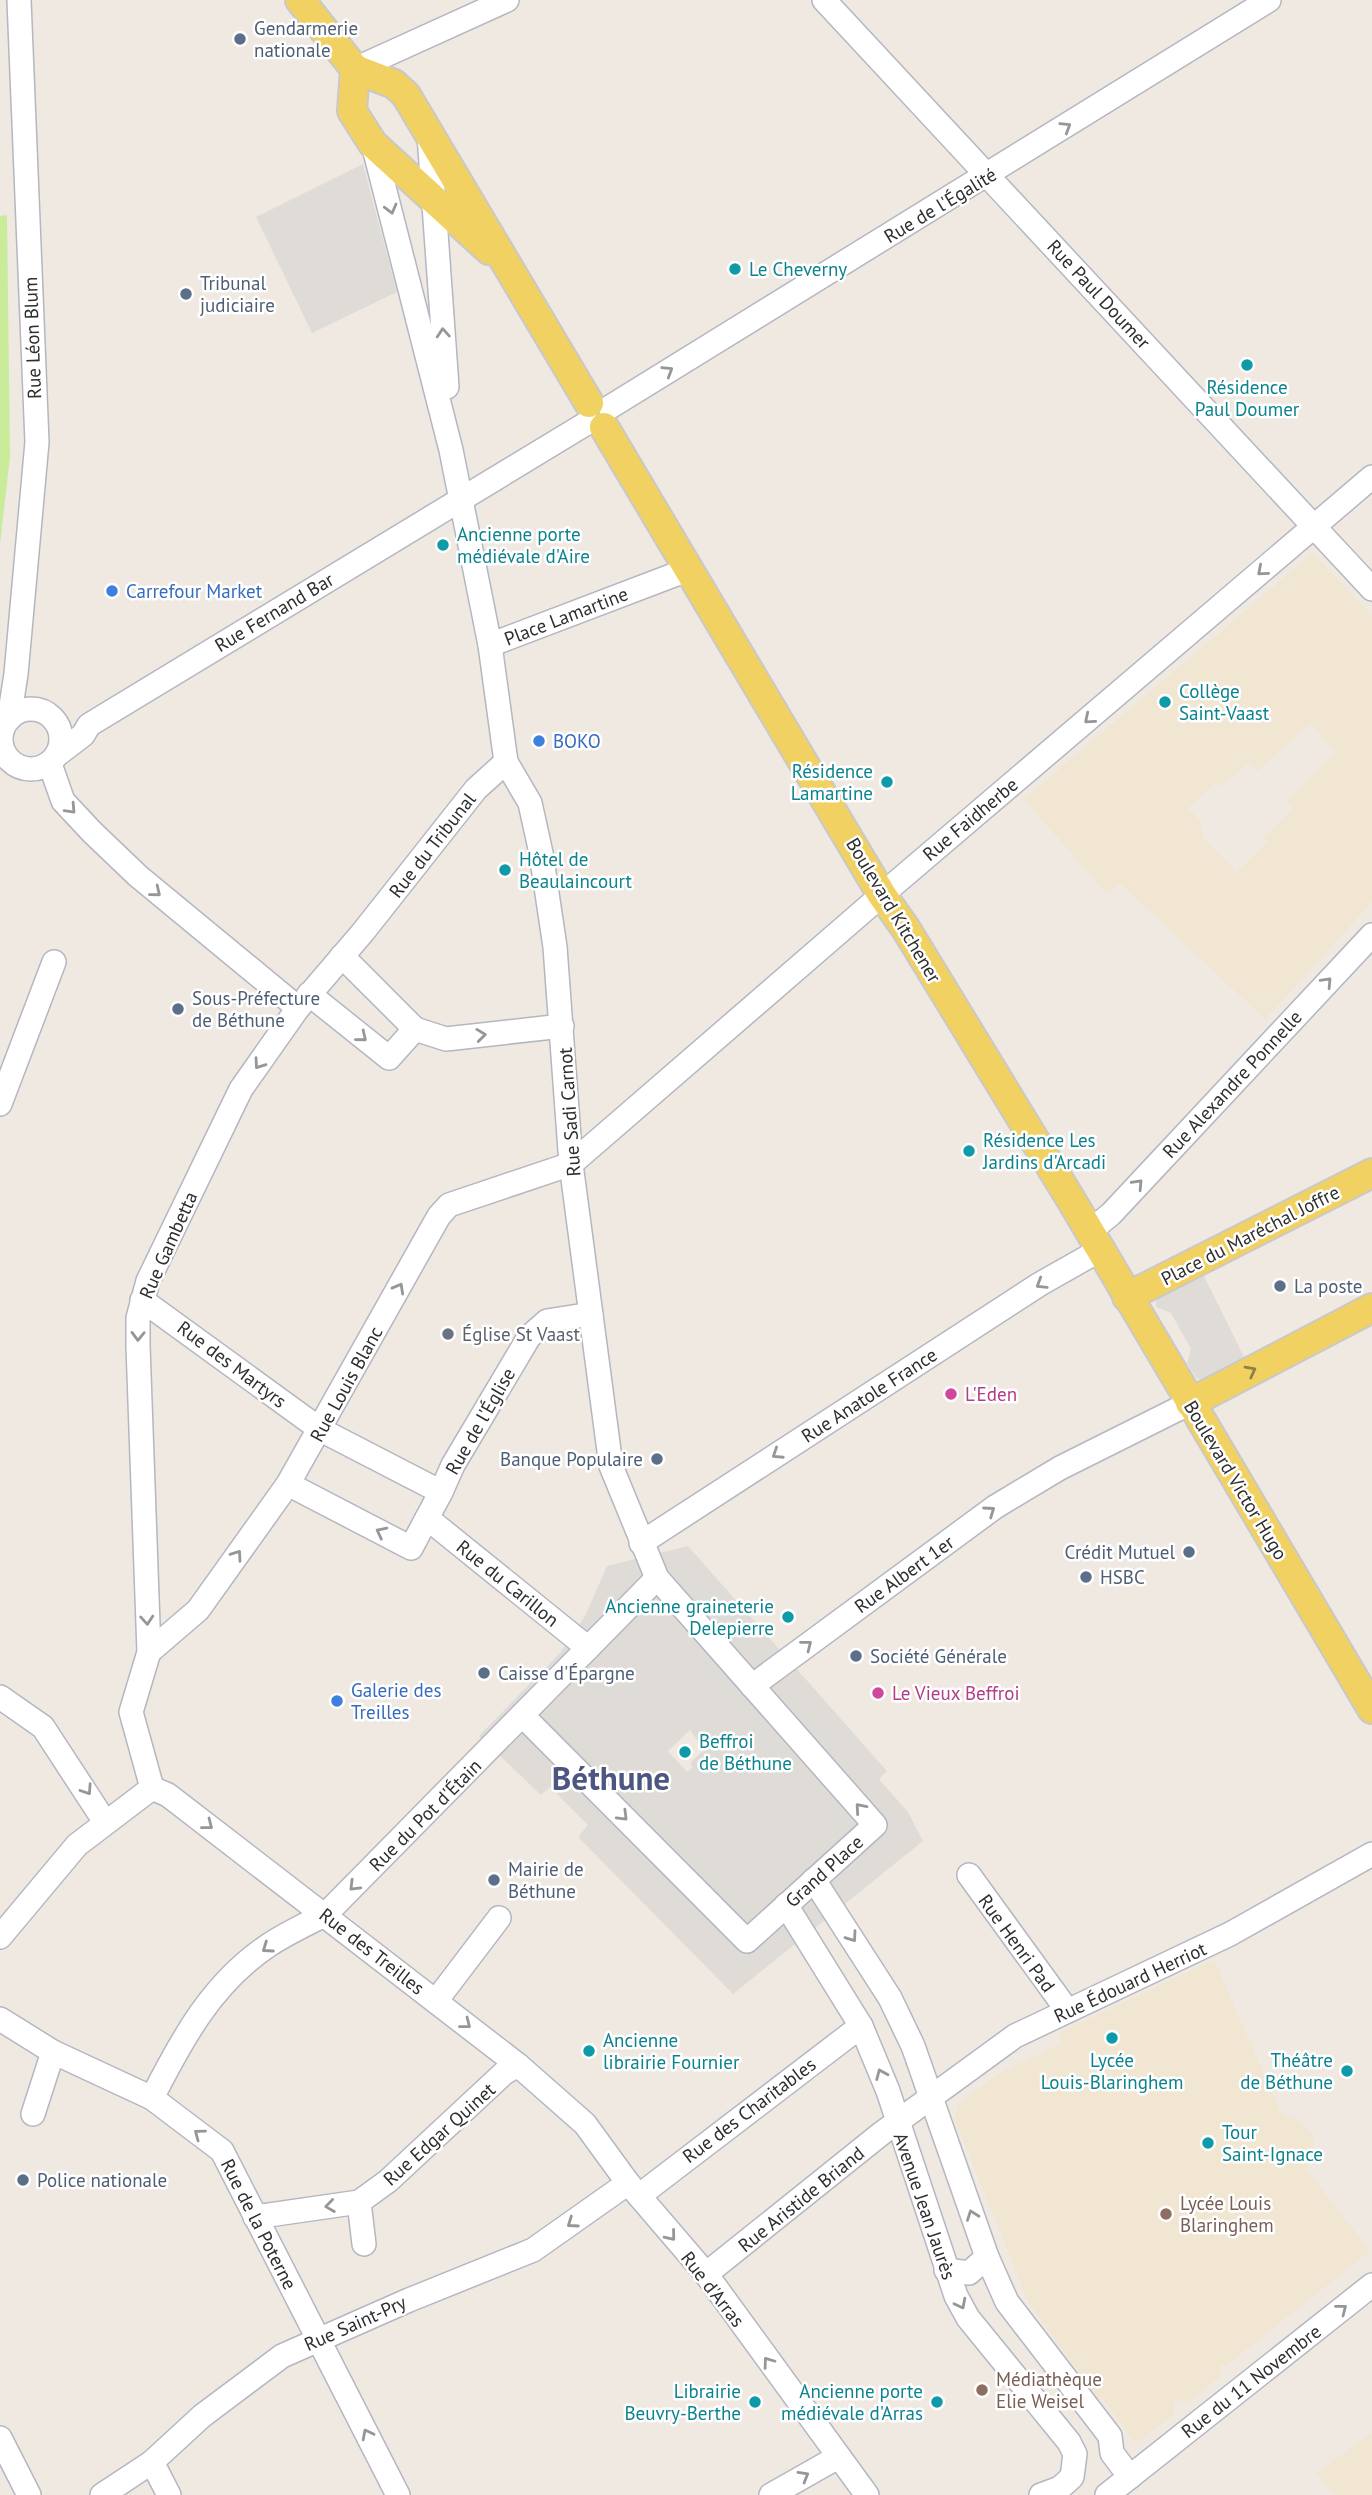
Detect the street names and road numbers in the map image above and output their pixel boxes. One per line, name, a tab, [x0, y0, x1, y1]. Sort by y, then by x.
street label: Rue de l'Égalité	[879, 162, 1001, 248]
street label: Rue Paul Doumer	[1042, 234, 1156, 354]
street label: Rue Léon Blum	[18, 277, 46, 399]
street label: Rue Fernand Bar	[210, 567, 338, 657]
street label: Place Lamartine	[501, 581, 631, 651]
street label: Rue Faidherbe	[917, 772, 1023, 866]
street label: Rue du Tribunal	[383, 787, 481, 902]
street label: Boulevard Kitchener	[841, 833, 947, 987]
street label: Rue Alexandre Ponnelle	[1157, 1005, 1307, 1163]
street label: Rue Sadi Carnot	[552, 1046, 585, 1177]
street label: Place du Maréchal Joffre	[1157, 1180, 1343, 1290]
street label: Rue Gambetta	[134, 1188, 202, 1302]
street label: Rue des Martyrs	[173, 1315, 291, 1413]
street label: Rue Louis Blanc	[304, 1322, 388, 1446]
street label: Rue Anatole France	[797, 1342, 941, 1448]
street label: Rue de l'Église	[440, 1363, 520, 1479]
street label: Boulevard Victor Hugo	[1179, 1396, 1293, 1564]
street label: Rue Albert 1er	[850, 1530, 959, 1618]
street label: Rue du Carillon	[452, 1534, 564, 1632]
street label: Rue du Pot d'Étain	[364, 1754, 486, 1876]
street label: Grand Place	[780, 1830, 868, 1912]
street label: Rue Henri Pad	[973, 1889, 1061, 1997]
street label: Rue des Treilles	[315, 1902, 429, 2000]
street label: Rue Édouard Herriot	[1050, 1936, 1210, 2028]
street label: Rue des Charitables	[678, 2052, 820, 2168]
street label: Rue Edgar Quinet	[378, 2077, 500, 2191]
street label: Avenue Jean Jaurès	[889, 2129, 961, 2283]
street label: Rue Aristide Briand	[733, 2141, 869, 2257]
street label: Rue de la Poterne	[216, 2155, 302, 2293]
street label: Rue d'Arras	[676, 2246, 750, 2332]
street label: Rue Saint-Pry	[300, 2290, 410, 2356]
street label: Rue du 11 Novembre	[1176, 2319, 1326, 2443]

